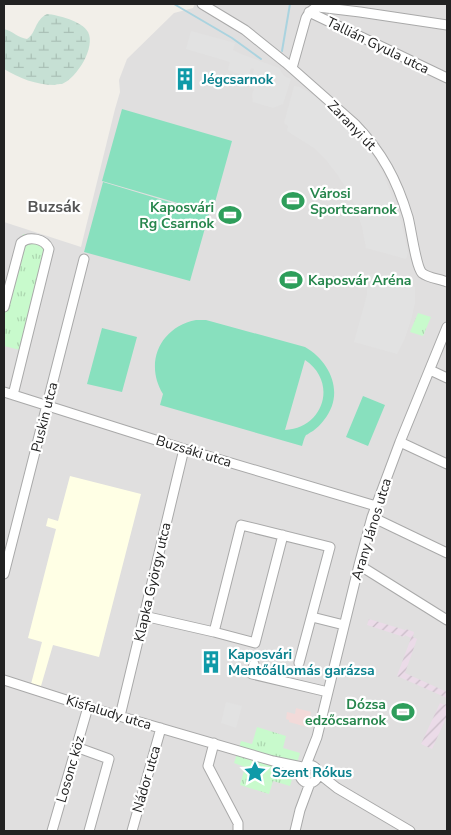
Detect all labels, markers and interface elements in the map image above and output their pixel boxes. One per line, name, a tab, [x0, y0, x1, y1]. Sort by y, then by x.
street label: Tallián Gyula utca	[323, 12, 432, 79]
building icon: Jégcsarnok	[172, 66, 198, 92]
place label: Jégcsarnok	[201, 70, 274, 89]
street label: Zaranyi út	[323, 96, 380, 155]
place label: Városi Sportcsarnok	[309, 184, 397, 219]
sports icon: Városi Sportcsarnok	[280, 188, 306, 214]
district label: Buzsák	[28, 196, 81, 218]
place label: Kaposvári Rg Csarnok	[139, 198, 214, 233]
sports icon: Kaposvári Rg Csarnok	[217, 202, 243, 228]
sports icon: Kaposvár Aréna	[278, 267, 304, 293]
place label: Kaposvár Aréna	[308, 271, 412, 290]
street label: Puskin utca	[27, 380, 62, 454]
street label: Buzsáki utca	[154, 431, 234, 472]
street label: Arany János utca	[347, 476, 396, 583]
street label: Klapka György utca	[130, 521, 175, 644]
place label: Kaposvári Mentőállomás garázsa	[228, 645, 375, 680]
building icon: Kaposvári Mentőállomás garázsa	[198, 649, 224, 675]
street label: Kisfaludy utca	[64, 690, 154, 734]
place label: Dózsa edzőcsarnok	[305, 695, 386, 730]
sports icon: Dózsa edzőcsarnok	[390, 699, 416, 725]
street label: Losonc köz	[52, 733, 89, 805]
street label: Nádor utca	[128, 743, 165, 815]
place icon: Szent Rókus	[242, 759, 268, 785]
place label: Szent Rókus	[272, 763, 352, 782]

